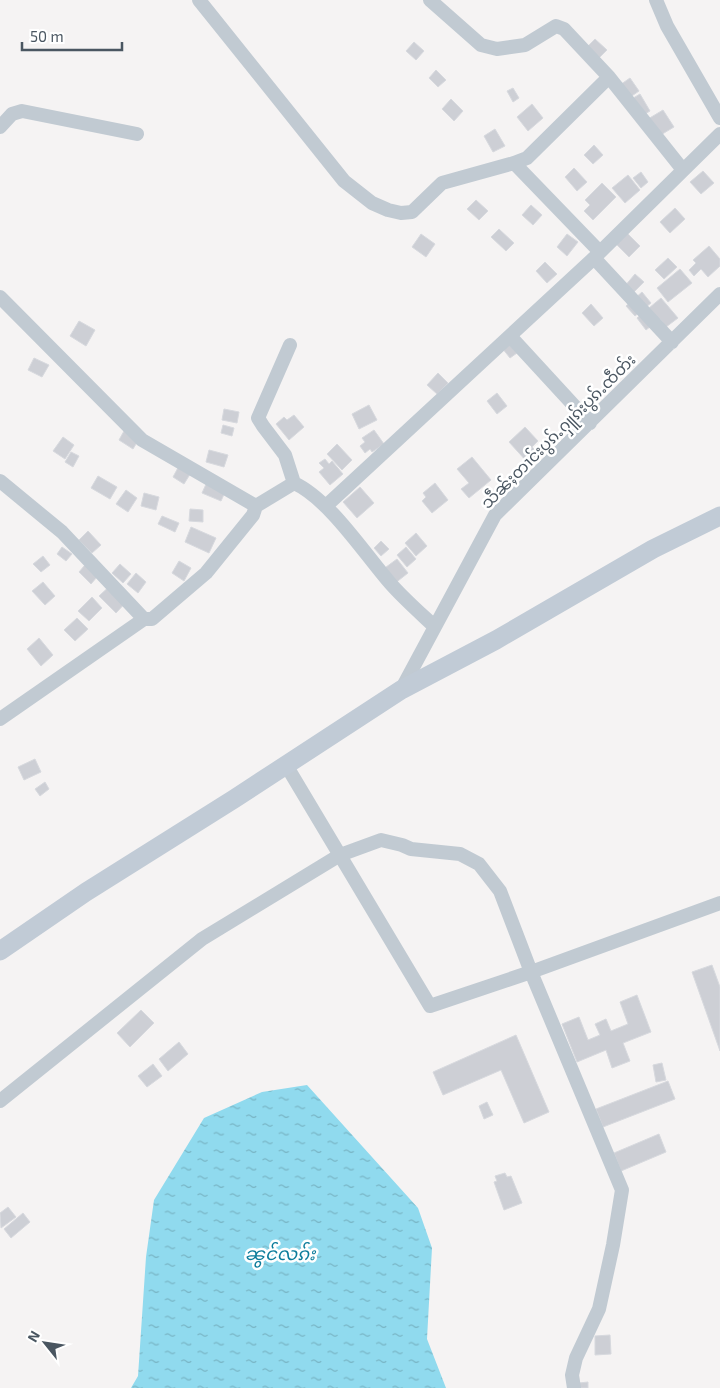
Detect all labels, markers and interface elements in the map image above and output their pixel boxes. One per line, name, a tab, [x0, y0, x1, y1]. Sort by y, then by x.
scale bar	[22, 20, 122, 52]
text: 50 m	[30, 27, 64, 45]
street label: သဵၼ်ႈတၢင်းပွၵ်ႉႁူၵ်းပွၵ်ႉၸဵတ်း	[476, 349, 642, 515]
water label: ၼွင်လၵ်း	[245, 1241, 317, 1268]
north arrow	[20, 1318, 70, 1368]
text: N	[23, 1328, 43, 1345]

